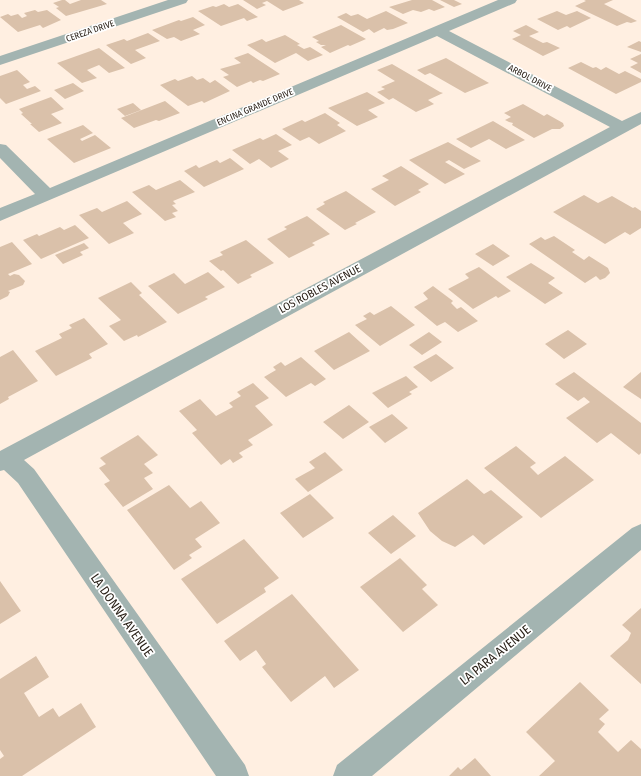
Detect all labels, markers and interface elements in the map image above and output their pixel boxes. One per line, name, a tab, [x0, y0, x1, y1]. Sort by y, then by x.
street label: CEREZA DRIVE	[65, 18, 115, 44]
street label: ARBOL DRIVE	[507, 62, 553, 94]
street label: ENCINA GRANDE DRIVE	[215, 86, 295, 128]
street label: LOS ROBLES AVENUE	[277, 262, 363, 316]
street label: LA DONNA AVENUE	[88, 571, 156, 659]
street label: LA PARA AVENUE	[457, 622, 533, 688]

